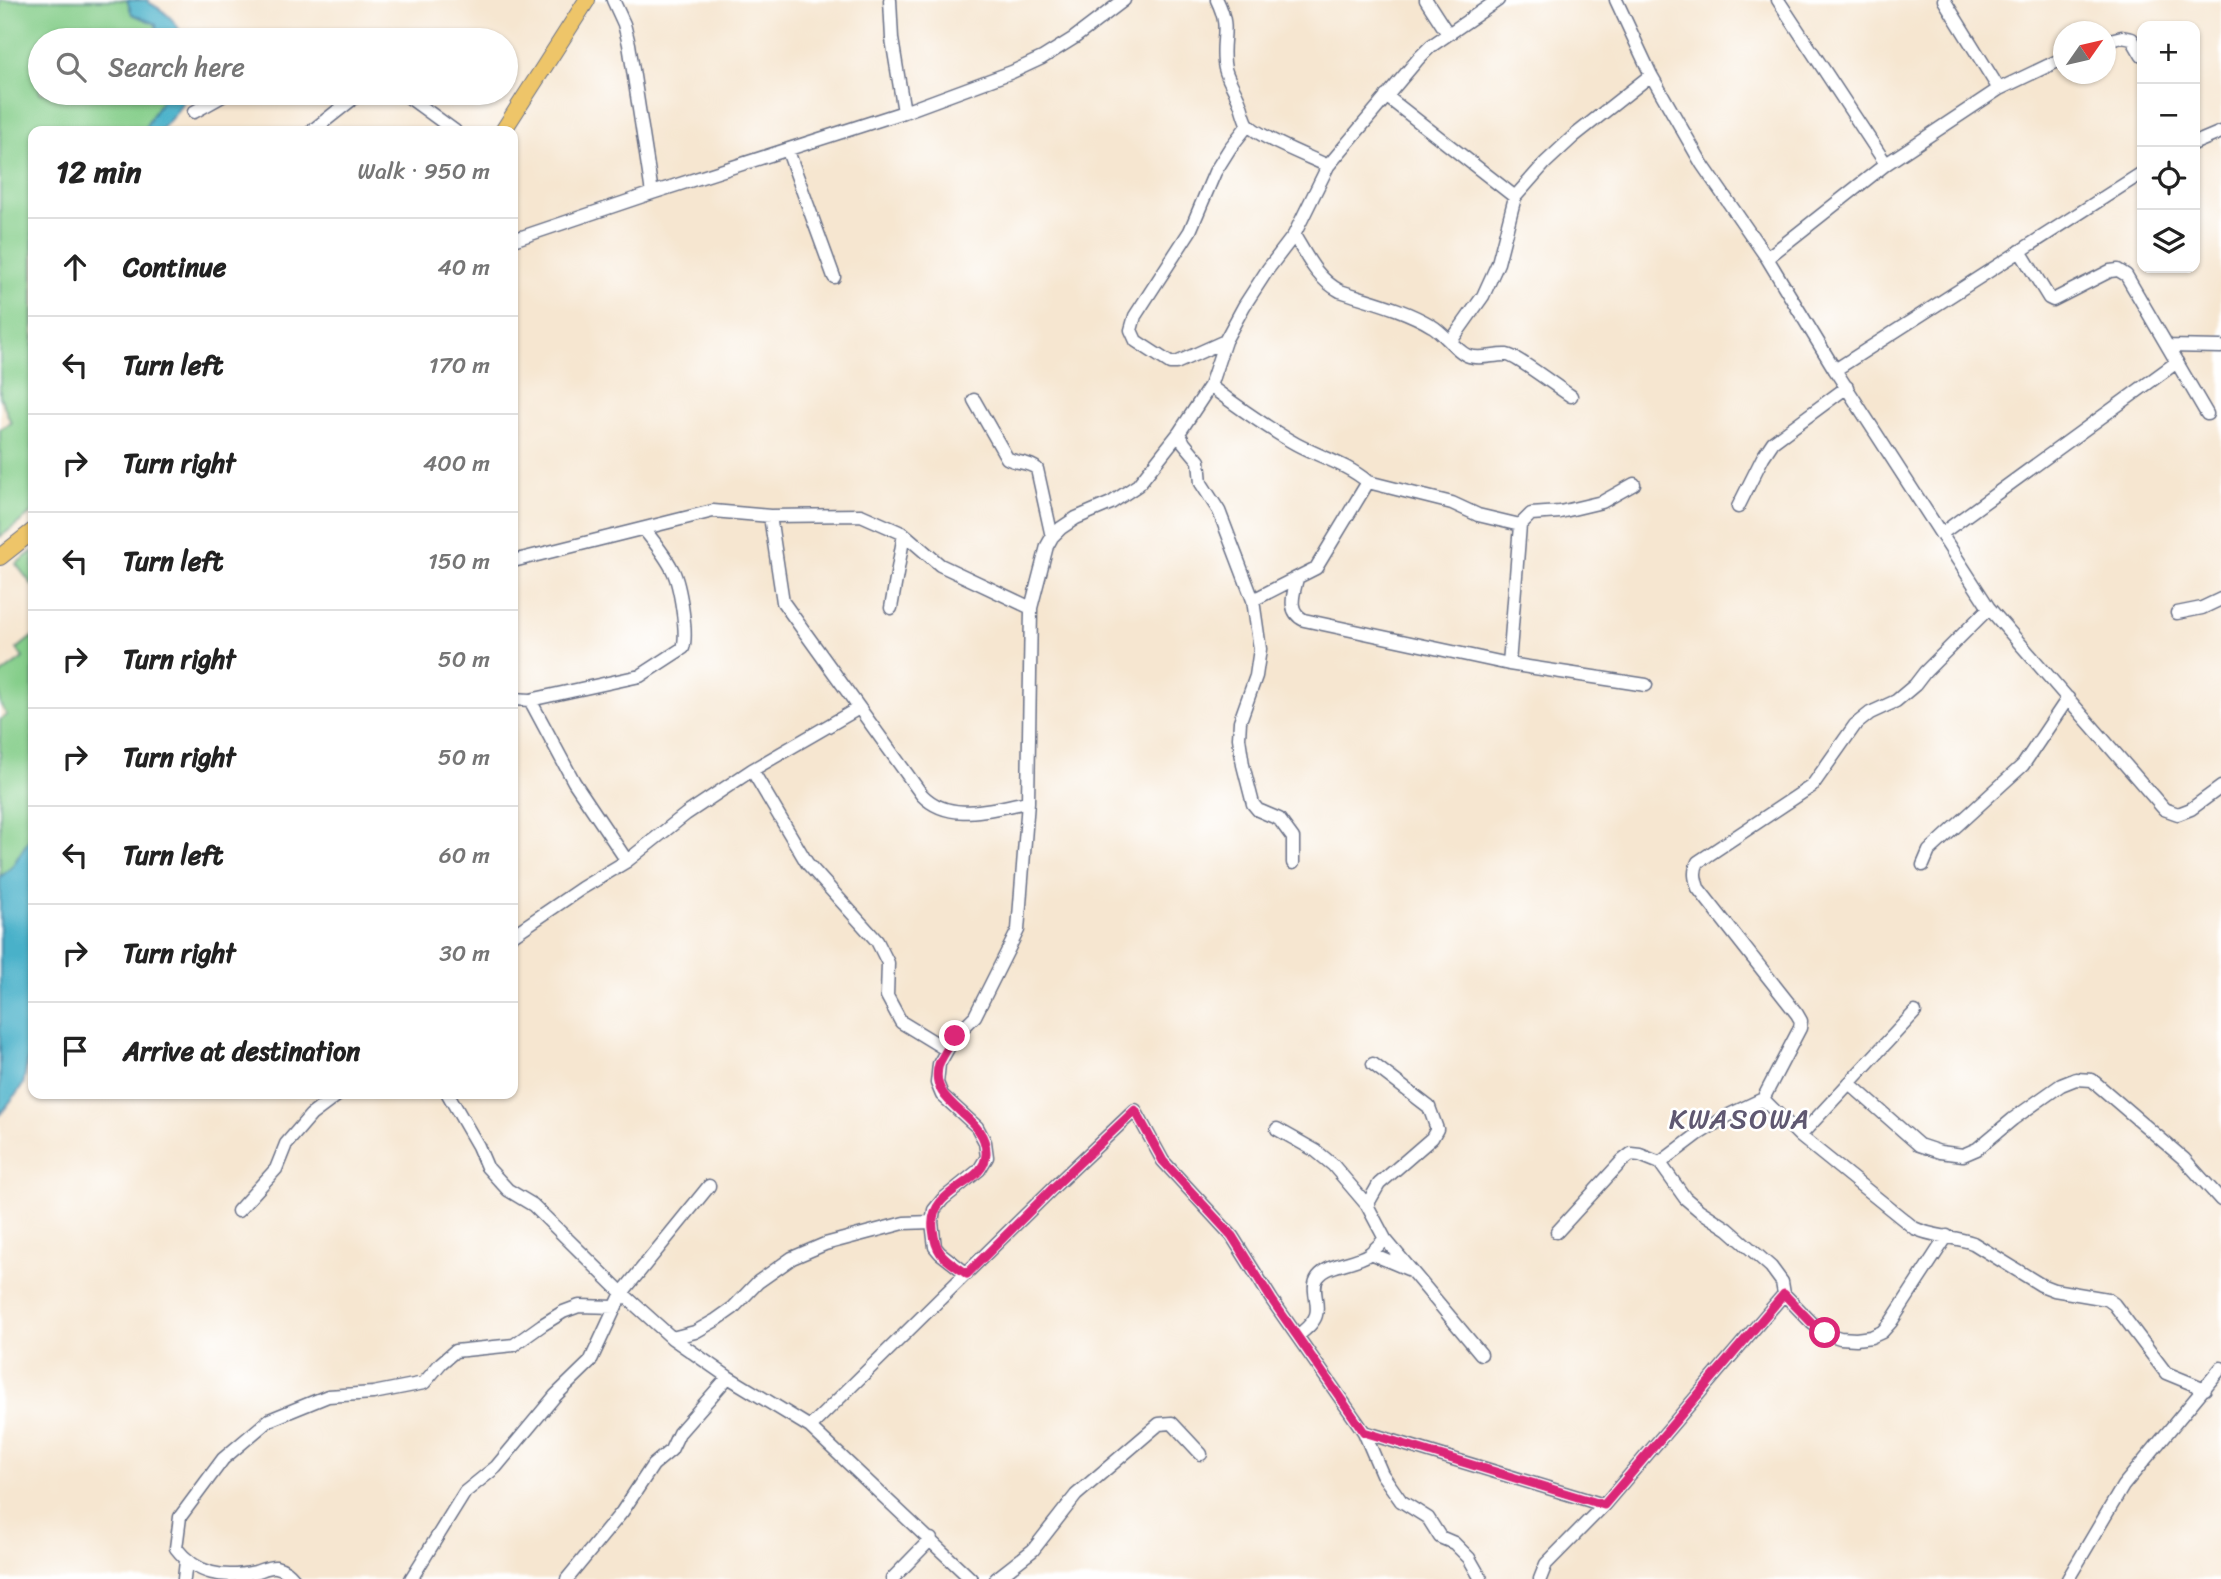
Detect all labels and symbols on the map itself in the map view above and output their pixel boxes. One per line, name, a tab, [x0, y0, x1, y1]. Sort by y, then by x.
north arrow	[2053, 21, 2116, 84]
route end	[939, 1020, 970, 1051]
district label: KWASOWA	[1669, 1094, 1811, 1143]
route start	[1809, 1317, 1840, 1348]

